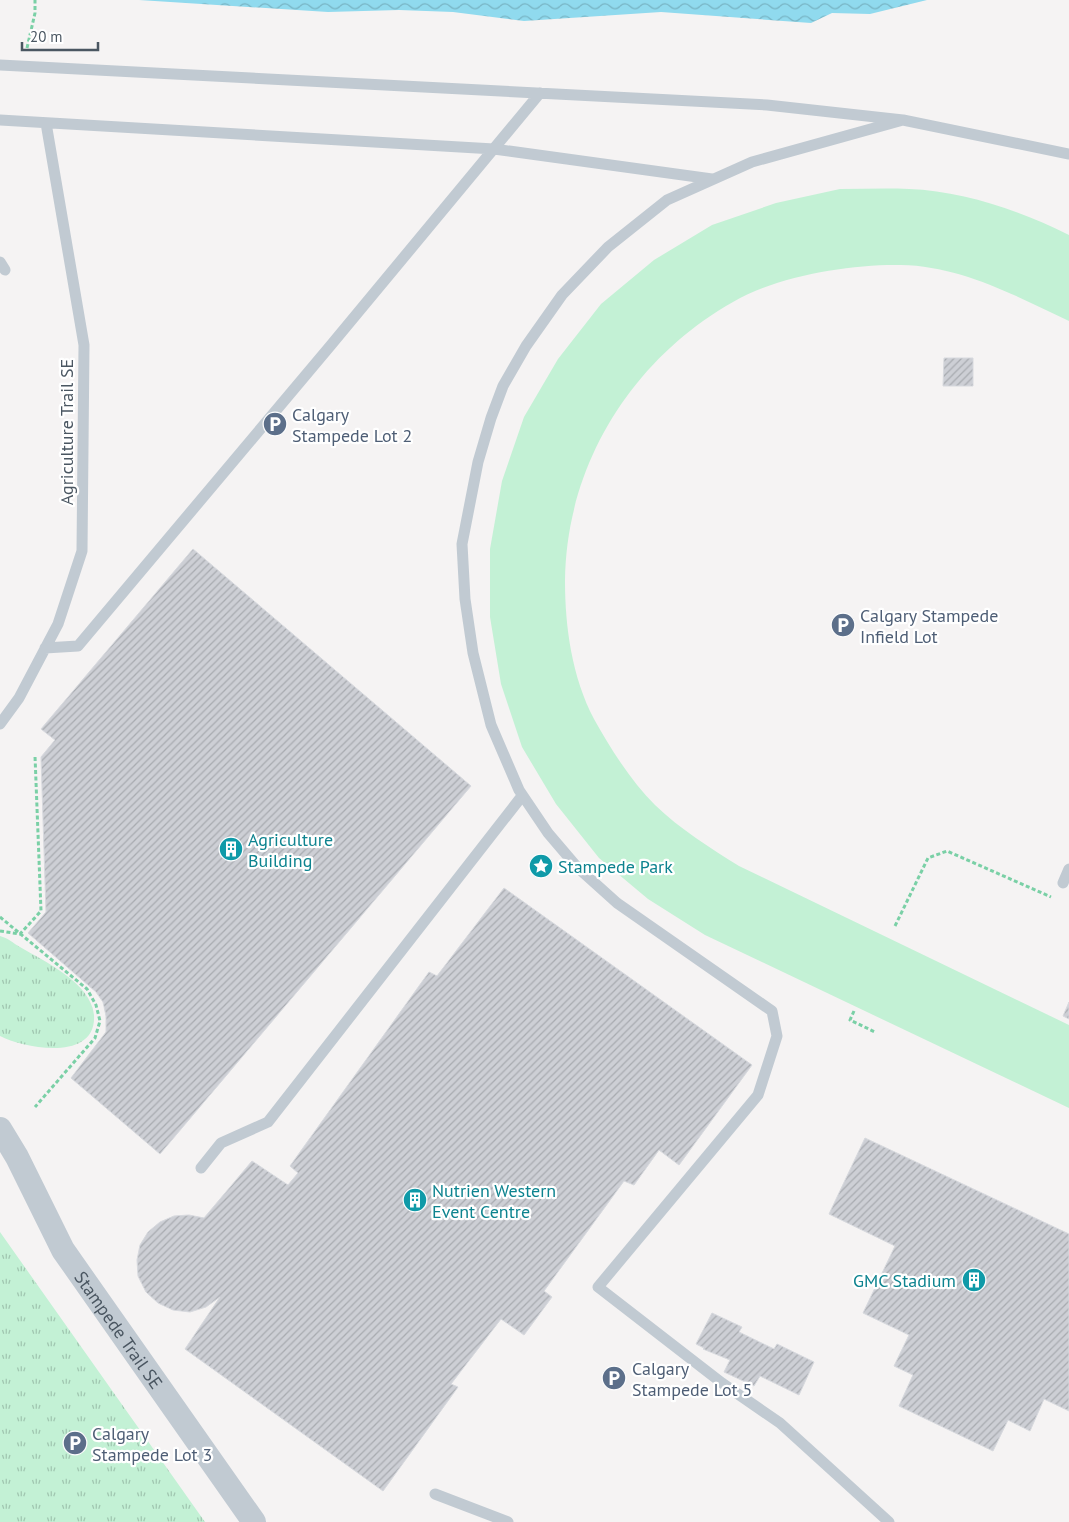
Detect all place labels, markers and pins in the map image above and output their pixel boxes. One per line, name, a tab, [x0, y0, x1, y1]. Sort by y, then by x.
place label: Calgary Stampede Lot 2	[292, 403, 412, 447]
parking icon: Calgary Stampede Lot 2	[262, 411, 288, 437]
place label: Calgary Stampede Infield Lot	[860, 604, 998, 648]
parking icon: Calgary Stampede Infield Lot	[830, 612, 856, 638]
place label: Agriculture Building	[248, 828, 333, 872]
building icon: Agriculture Building	[218, 836, 244, 862]
place icon: Stampede Park	[528, 853, 554, 879]
place label: Stampede Park	[558, 855, 673, 878]
place label: Nutrien Western Event Centre	[432, 1179, 556, 1223]
building icon: Nutrien Western Event Centre	[402, 1187, 428, 1213]
building icon: GMC Stadium	[961, 1267, 987, 1293]
place label: GMC Stadium	[853, 1269, 956, 1292]
place label: Calgary Stampede Lot 5	[632, 1357, 752, 1401]
parking icon: Calgary Stampede Lot 5	[601, 1365, 627, 1391]
place label: Calgary Stampede Lot 3	[92, 1422, 212, 1466]
parking icon: Calgary Stampede Lot 3	[62, 1430, 88, 1456]

